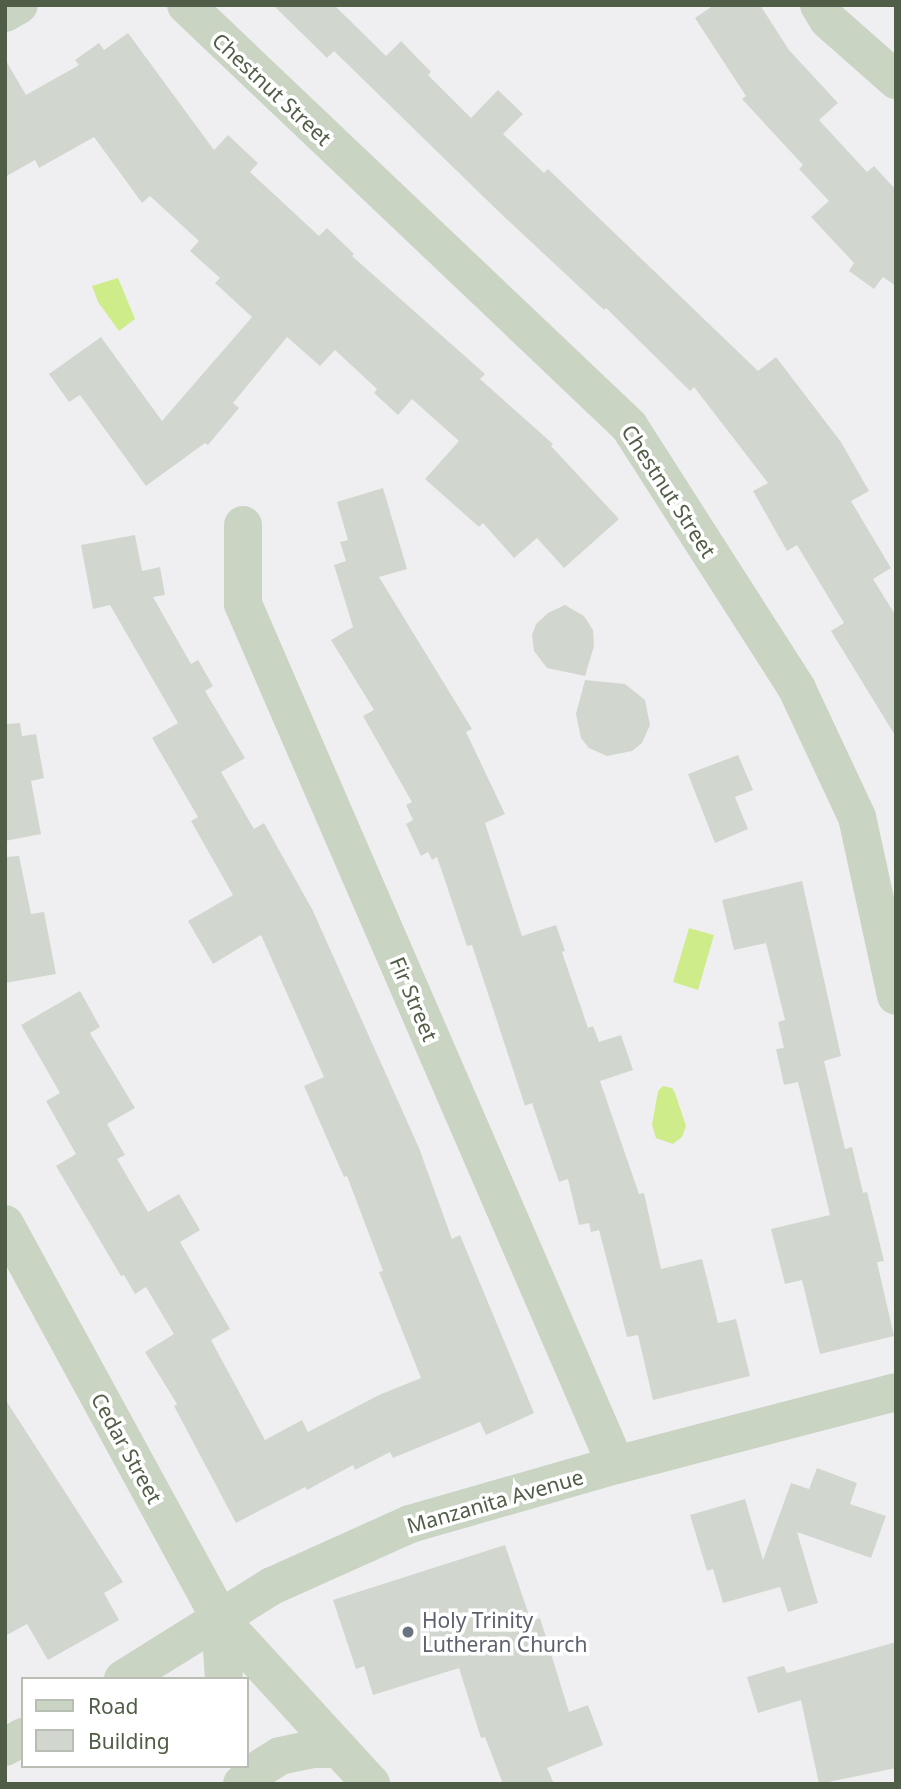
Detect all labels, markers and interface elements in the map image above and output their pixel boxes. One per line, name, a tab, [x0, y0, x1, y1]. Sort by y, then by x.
street label: Chestnut Street	[207, 27, 337, 151]
street label: Chestnut Street	[617, 420, 721, 562]
street label: Fir Street	[385, 953, 443, 1045]
street label: Cedar Street	[86, 1388, 168, 1508]
street label: Manzanita Avenue	[404, 1464, 586, 1538]
place label: Holy Trinity Lutheran Church	[422, 1607, 587, 1657]
marker: Holy Trinity Lutheran Church	[400, 1624, 416, 1640]
legend	[21, 1677, 248, 1768]
text: Road	[88, 1692, 138, 1720]
text: Building	[88, 1727, 170, 1755]

